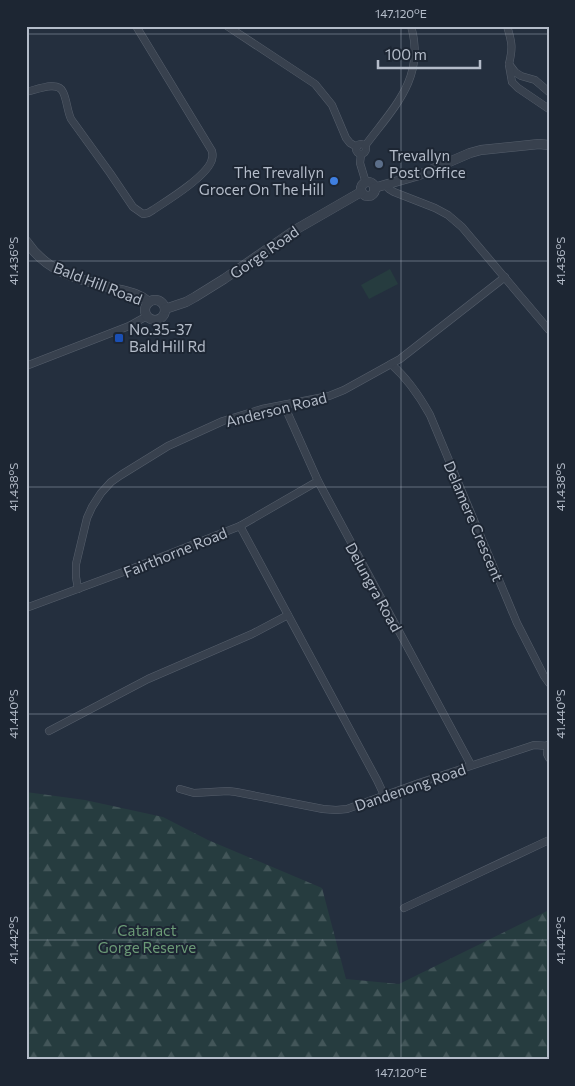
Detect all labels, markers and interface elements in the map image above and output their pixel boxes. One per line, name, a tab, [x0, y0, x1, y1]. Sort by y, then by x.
text: 147.120°E	[375, 6, 427, 20]
scale bar	[378, 38, 480, 70]
text: 100 m	[385, 45, 427, 63]
place label: Trevallyn Post Office	[389, 146, 466, 181]
marker: Trevallyn Post Office	[373, 158, 385, 170]
place label: The Trevallyn Grocer On The Hill	[199, 163, 324, 198]
marker: The Trevallyn Grocer On The Hill	[328, 175, 340, 187]
street label: Gorge Road	[226, 222, 302, 282]
text: 41.436°S	[6, 237, 20, 285]
text: 41.436°S	[553, 237, 567, 285]
street label: Bald Hill Road	[51, 258, 145, 308]
place label: No.35-37 Bald Hill Rd	[129, 320, 206, 355]
marker: No.35-37 Bald Hill Rd	[113, 332, 125, 344]
street label: Anderson Road	[224, 388, 328, 430]
street label: Delamere Crescent	[441, 458, 507, 584]
text: 41.438°S	[6, 463, 20, 511]
text: 41.438°S	[553, 463, 567, 511]
street label: Fairthorne Road	[121, 523, 229, 581]
street label: Delungra Road	[342, 539, 406, 635]
text: 41.440°S	[6, 689, 20, 739]
text: 41.440°S	[553, 689, 567, 739]
street label: Dandenong Road	[352, 760, 468, 814]
text: 41.442°S	[6, 916, 20, 964]
text: 41.442°S	[553, 916, 567, 964]
park label: Cataract Gorge Reserve	[98, 921, 196, 956]
text: 147.120°E	[375, 1065, 427, 1079]

